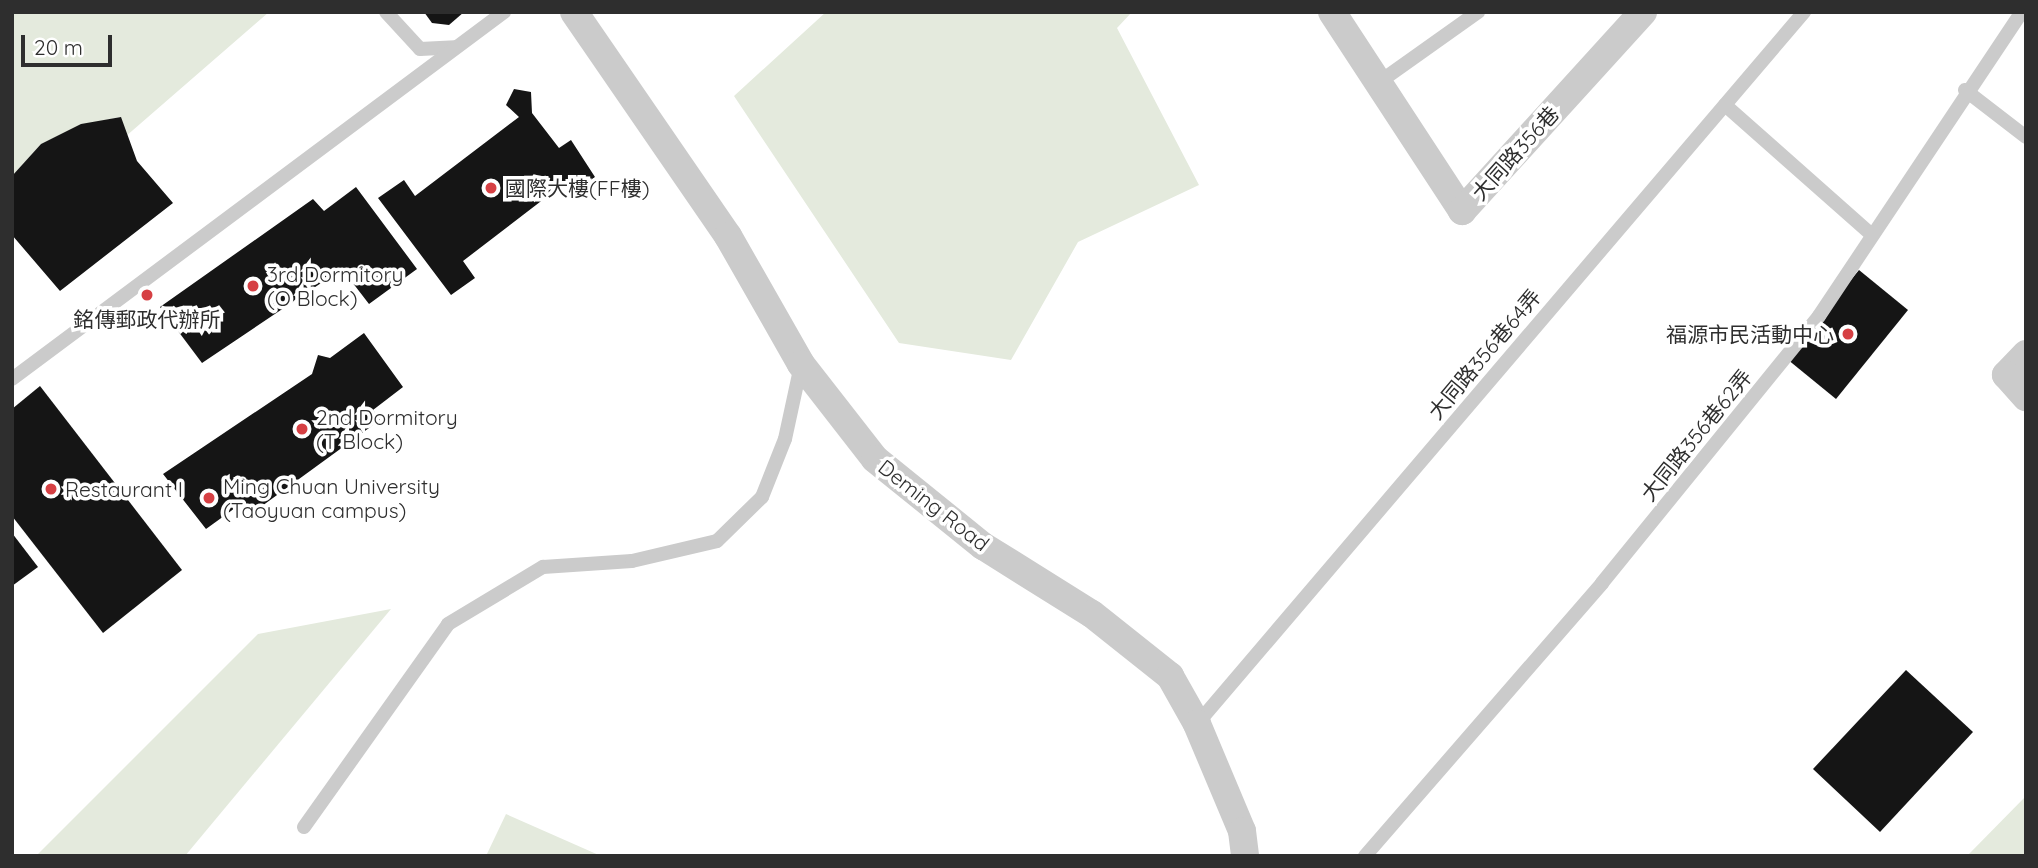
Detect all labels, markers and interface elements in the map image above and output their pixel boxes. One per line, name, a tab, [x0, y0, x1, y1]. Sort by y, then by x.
scale bar	[24, 21, 116, 65]
text: 20 m	[34, 34, 83, 60]
street label: 大同路356巷	[1466, 101, 1564, 205]
place label: 國際大樓(FF樓)	[505, 175, 649, 201]
marker: 國際大樓(FF樓)	[483, 180, 499, 196]
place label: 3rd Dormitory (O Block)	[267, 261, 403, 311]
marker: 3rd Dormitory (O Block)	[245, 278, 261, 294]
street label: 大同路356巷64弄	[1422, 284, 1546, 424]
marker: 銘傳郵政代辦所	[139, 287, 155, 303]
place label: 銘傳郵政代辦所	[74, 306, 220, 332]
place label: 福源市民活動中心	[1666, 321, 1834, 347]
marker: 福源市民活動中心	[1840, 326, 1856, 342]
street label: 大同路356巷62弄	[1635, 364, 1757, 506]
place label: 2nd Dormitory (T Block)	[316, 404, 458, 454]
marker: 2nd Dormitory (T Block)	[294, 421, 310, 437]
street label: Deming Road	[874, 454, 994, 556]
place label: Ming Chuan University (Taoyuan campus)	[223, 473, 440, 523]
place label: Restaurant I	[65, 476, 183, 502]
marker: Restaurant I	[43, 481, 59, 497]
marker: Ming Chuan University (Taoyuan campus)	[201, 490, 217, 506]

